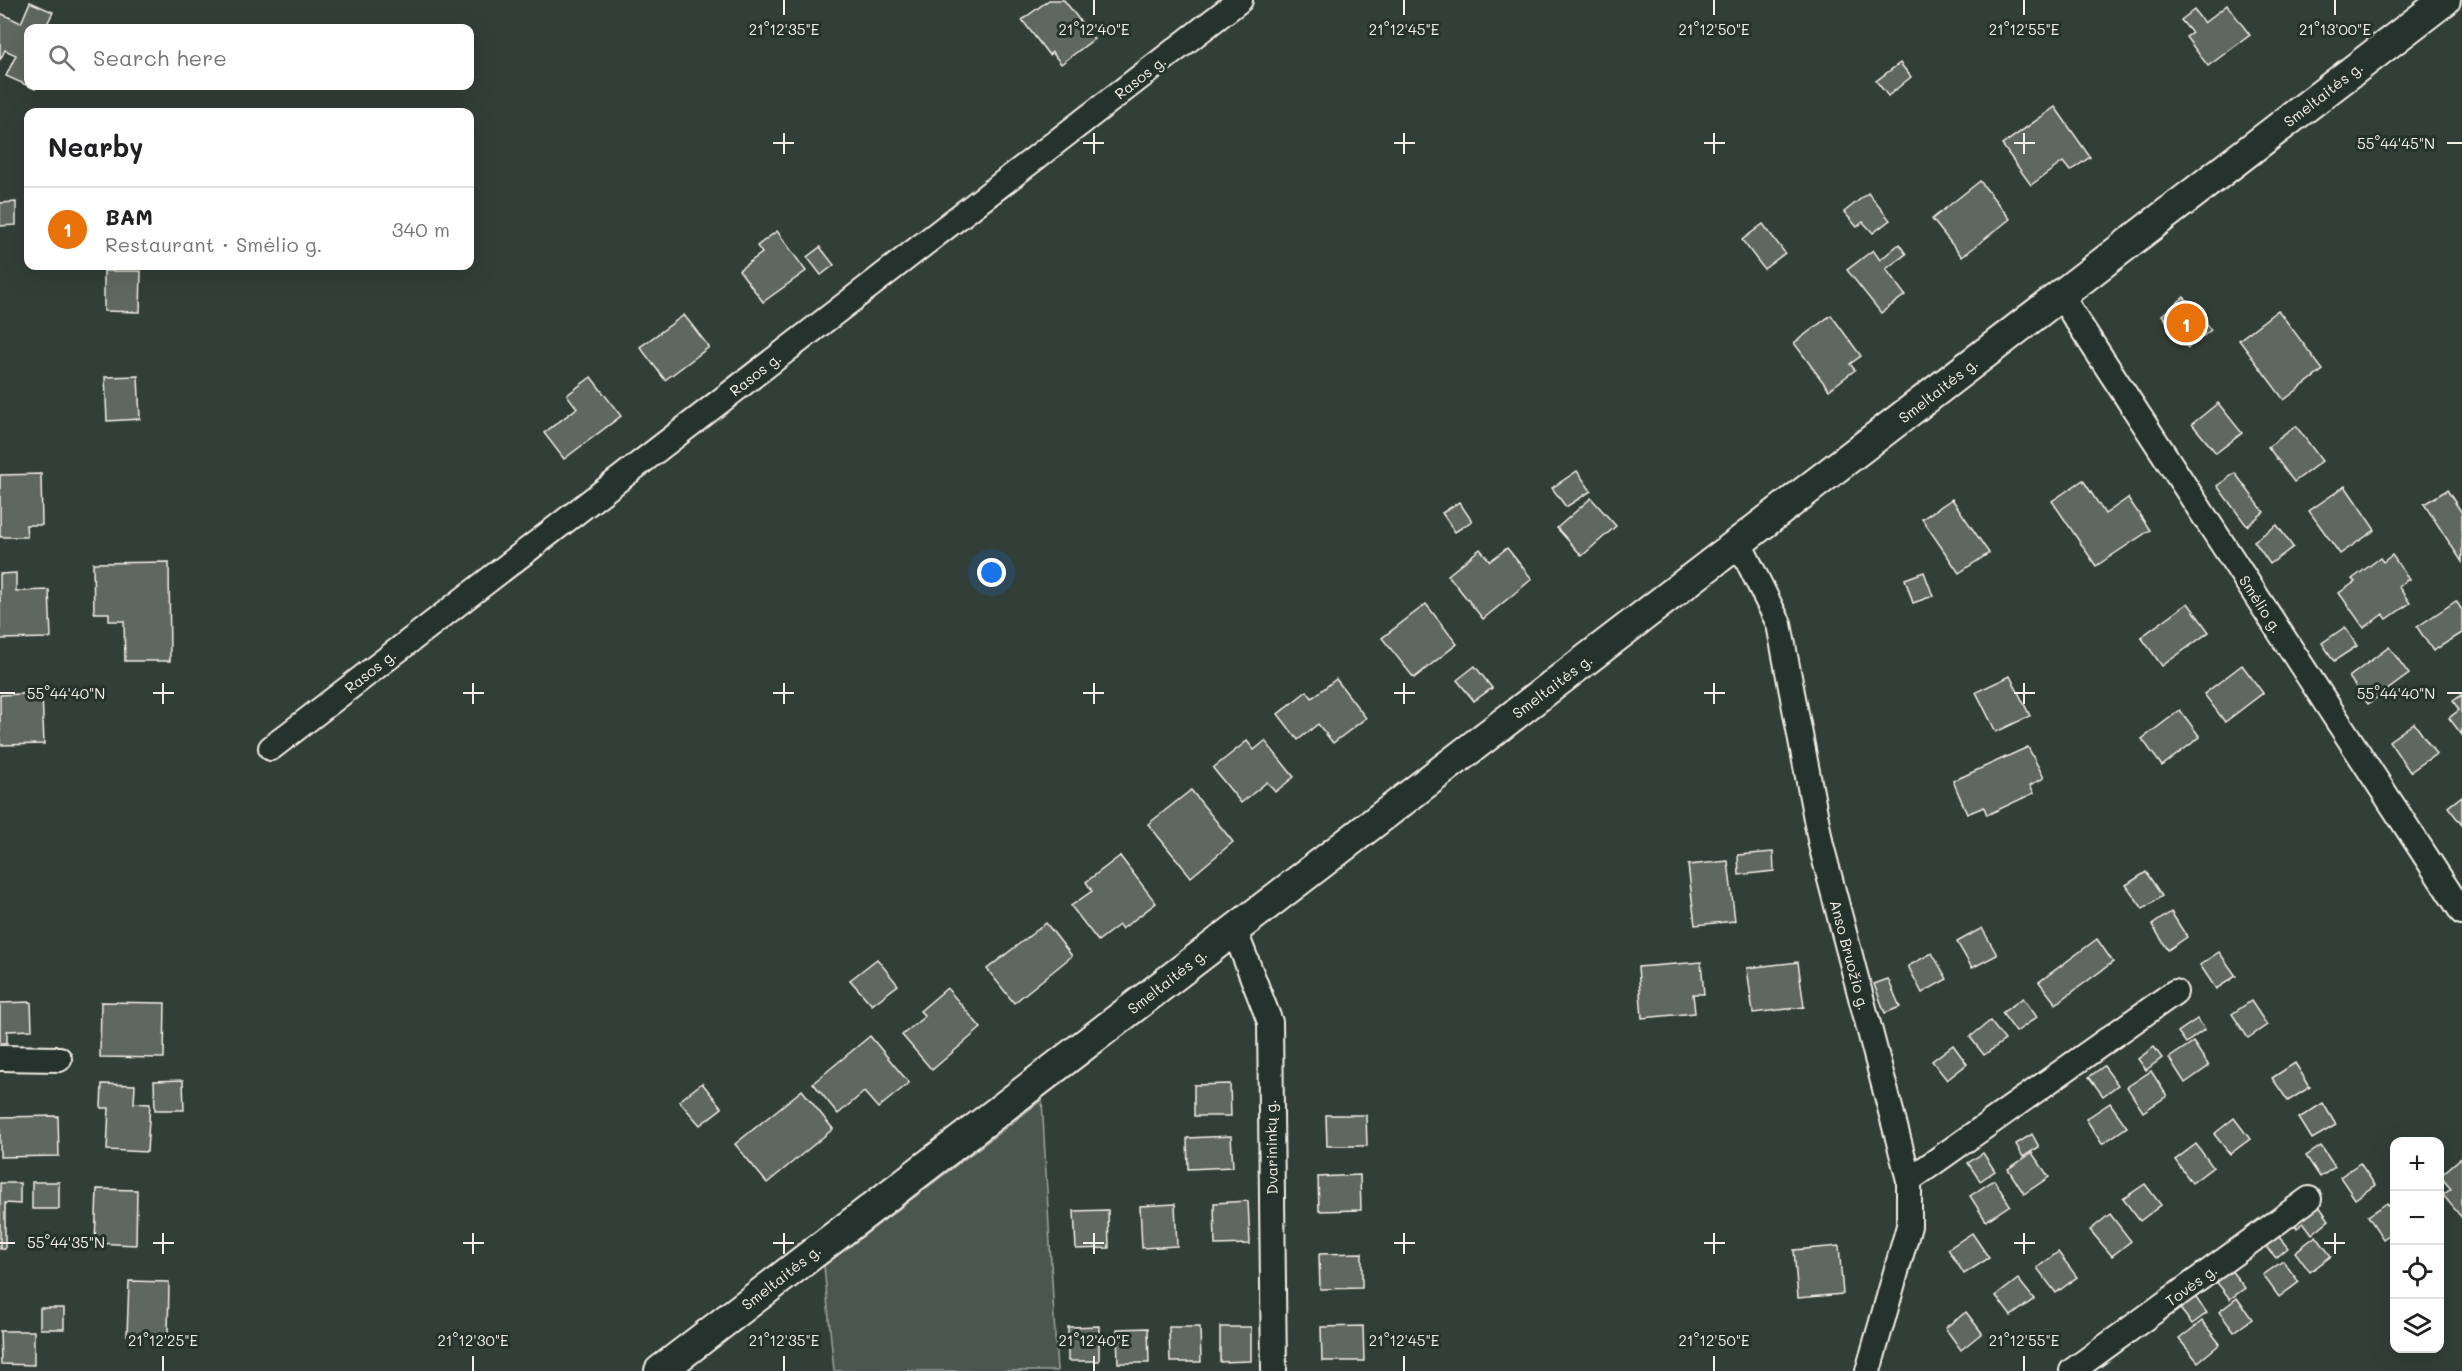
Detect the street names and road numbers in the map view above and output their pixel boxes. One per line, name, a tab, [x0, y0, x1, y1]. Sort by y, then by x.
street label: Rasos g.	[1110, 51, 1170, 103]
street label: Smeltaitės g.	[2279, 57, 2367, 131]
street label: Rasos g.	[725, 348, 785, 400]
street label: Smeltaitės g.	[1894, 353, 1982, 427]
street label: Smėlio g.	[2235, 571, 2287, 637]
street label: Rasos g.	[340, 645, 400, 697]
street label: Smeltaitės g.	[1508, 649, 1596, 723]
street label: Anso Bruožio g.	[1826, 898, 1874, 1012]
street label: Smeltaitės g.	[1123, 944, 1211, 1018]
street label: Dvarininkų g.	[1260, 1099, 1282, 1195]
street label: Smeltaitės g.	[737, 1240, 825, 1314]
street label: Tovės g.	[2161, 1259, 2221, 1311]

